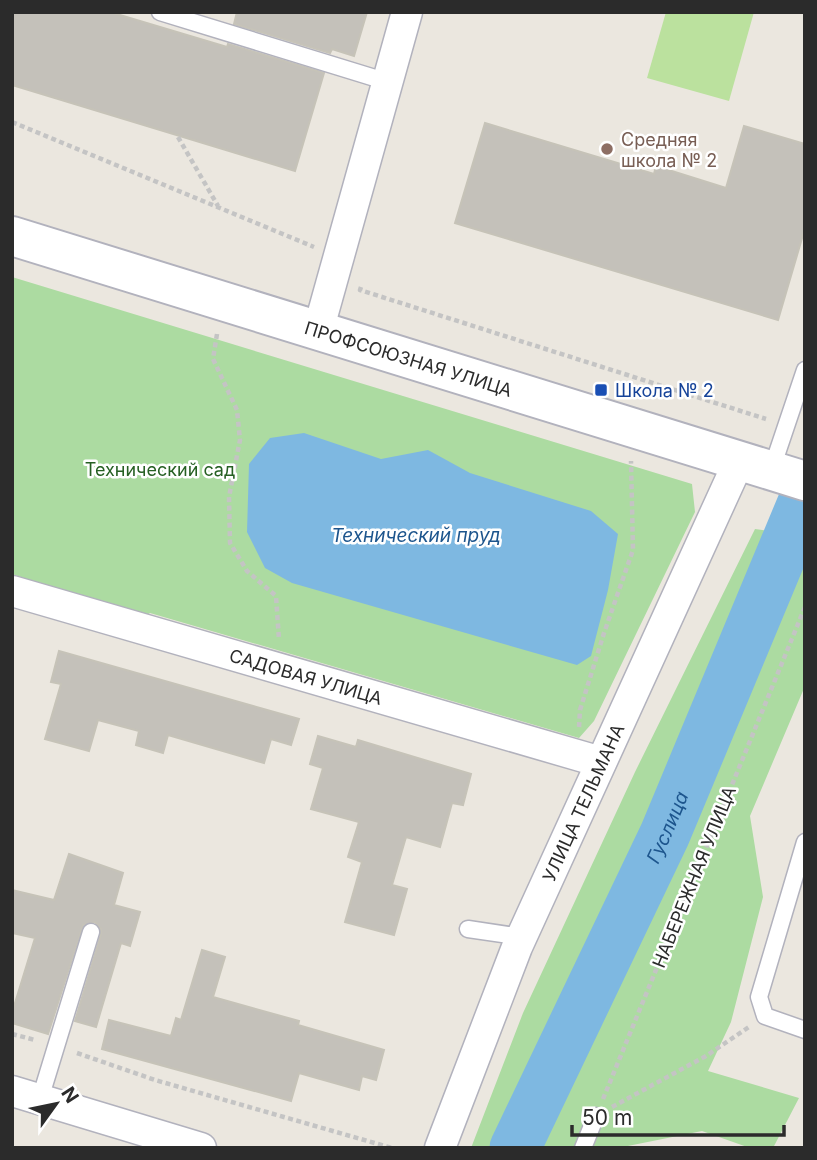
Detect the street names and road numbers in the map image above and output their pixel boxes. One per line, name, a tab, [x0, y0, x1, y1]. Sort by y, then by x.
street label: ПРОФСОЮЗНАЯ УЛИЦА	[302, 317, 515, 400]
street label: САДОВАЯ УЛИЦА	[227, 644, 385, 708]
street label: УЛИЦА ТЕЛЬМАНА	[538, 720, 628, 885]
street label: НАБЕРЕЖНАЯ УЛИЦА	[648, 783, 740, 971]

